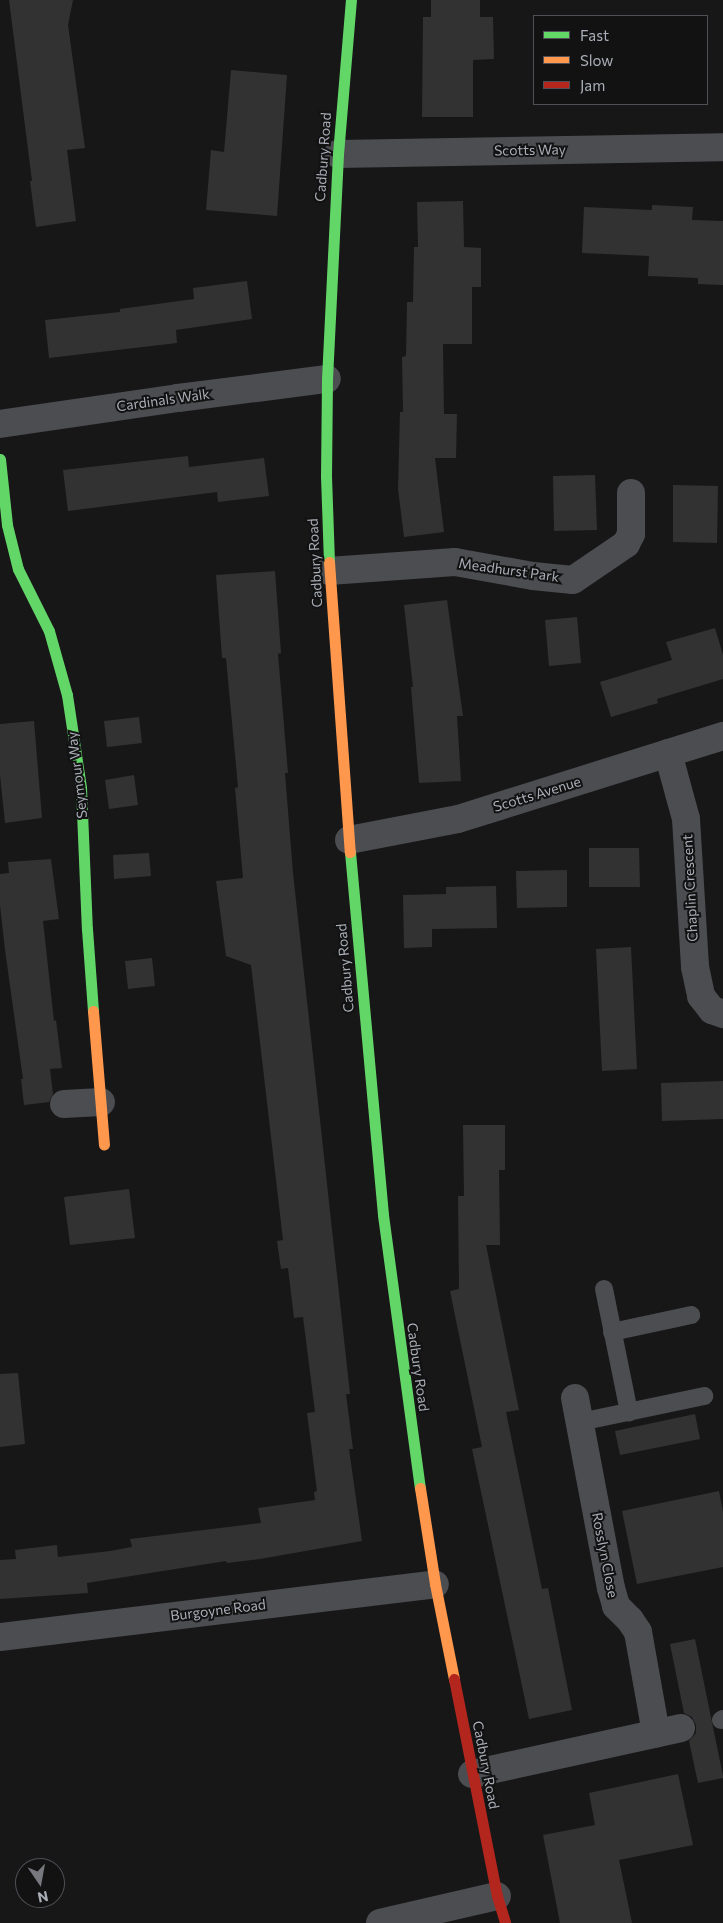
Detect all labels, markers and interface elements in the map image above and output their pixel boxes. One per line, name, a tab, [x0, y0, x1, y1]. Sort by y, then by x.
legend	[533, 15, 708, 105]
text: Fast	[580, 26, 609, 44]
text: Slow	[580, 51, 613, 69]
text: Jam	[580, 76, 605, 94]
street label: Cadbury Road	[312, 112, 334, 202]
street label: Scotts Way	[494, 141, 566, 159]
street label: Cardinals Walk	[115, 385, 211, 415]
street label: Cadbury Road	[304, 518, 326, 608]
street label: Meadhurst Park	[458, 555, 560, 585]
street label: Seymour Way	[63, 731, 91, 819]
street label: Scotts Avenue	[491, 773, 583, 815]
street label: Chaplin Crescent	[679, 834, 701, 942]
street label: Cadbury Road	[333, 923, 357, 1013]
street label: Cadbury Road	[403, 1322, 433, 1412]
street label: Rosslyn Close	[589, 1511, 621, 1599]
street label: Burgoyne Road	[169, 1596, 267, 1624]
street label: Cadbury Road	[469, 1720, 503, 1810]
north arrow	[15, 1858, 65, 1908]
text: N	[36, 1888, 50, 1907]

